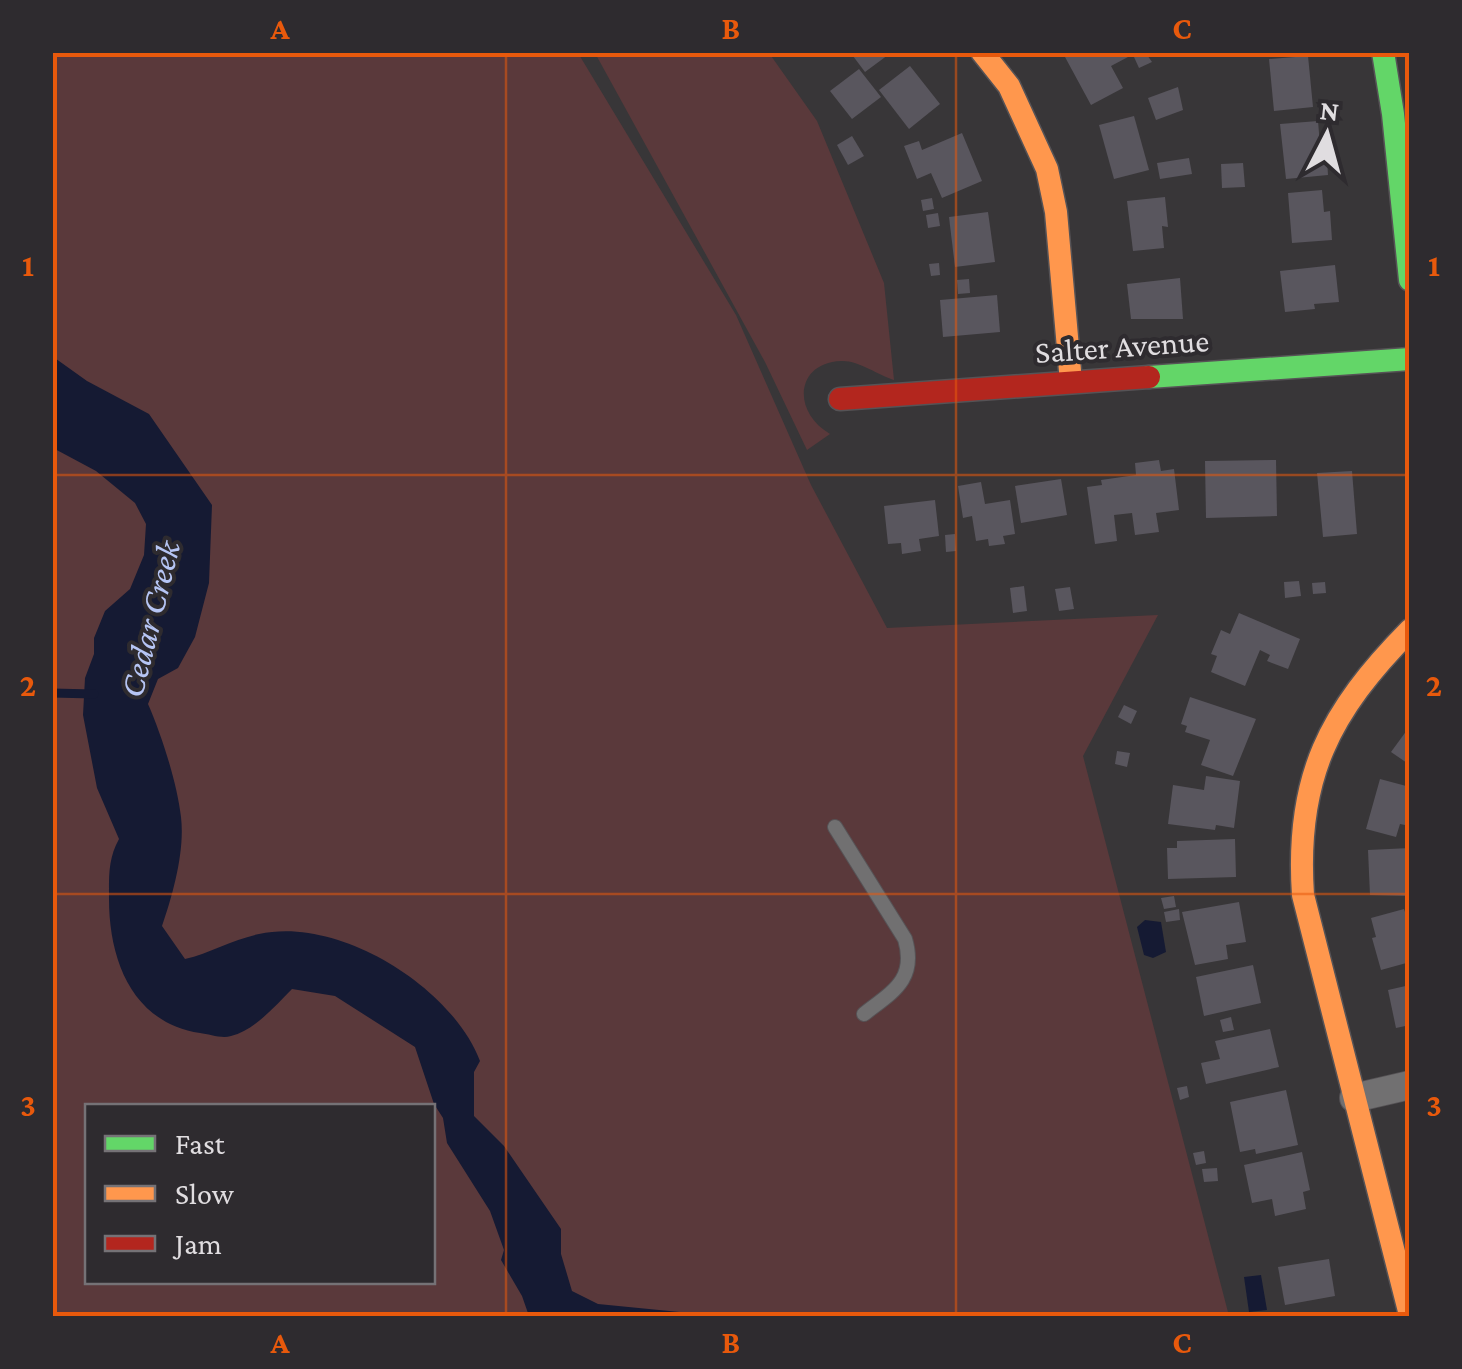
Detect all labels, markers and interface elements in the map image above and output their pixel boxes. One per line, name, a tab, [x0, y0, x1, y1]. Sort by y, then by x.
text: A	[269, 10, 290, 46]
text: B	[722, 10, 740, 46]
text: C	[1172, 10, 1192, 46]
north arrow	[1277, 85, 1377, 185]
text: N	[1318, 94, 1341, 127]
text: 1	[22, 247, 34, 283]
text: 1	[1428, 247, 1440, 283]
street label: Salter Avenue	[1034, 322, 1210, 370]
water label: Cedar Creek	[112, 535, 189, 701]
text: 2	[20, 667, 36, 703]
text: 2	[1426, 667, 1442, 703]
text: 3	[20, 1087, 36, 1123]
text: 3	[1426, 1087, 1442, 1123]
legend	[85, 1104, 435, 1284]
text: Fast	[175, 1127, 226, 1160]
text: Slow	[175, 1177, 235, 1210]
text: Jam	[172, 1227, 222, 1260]
text: A	[269, 1324, 290, 1360]
text: B	[722, 1324, 740, 1360]
text: C	[1172, 1324, 1192, 1360]

